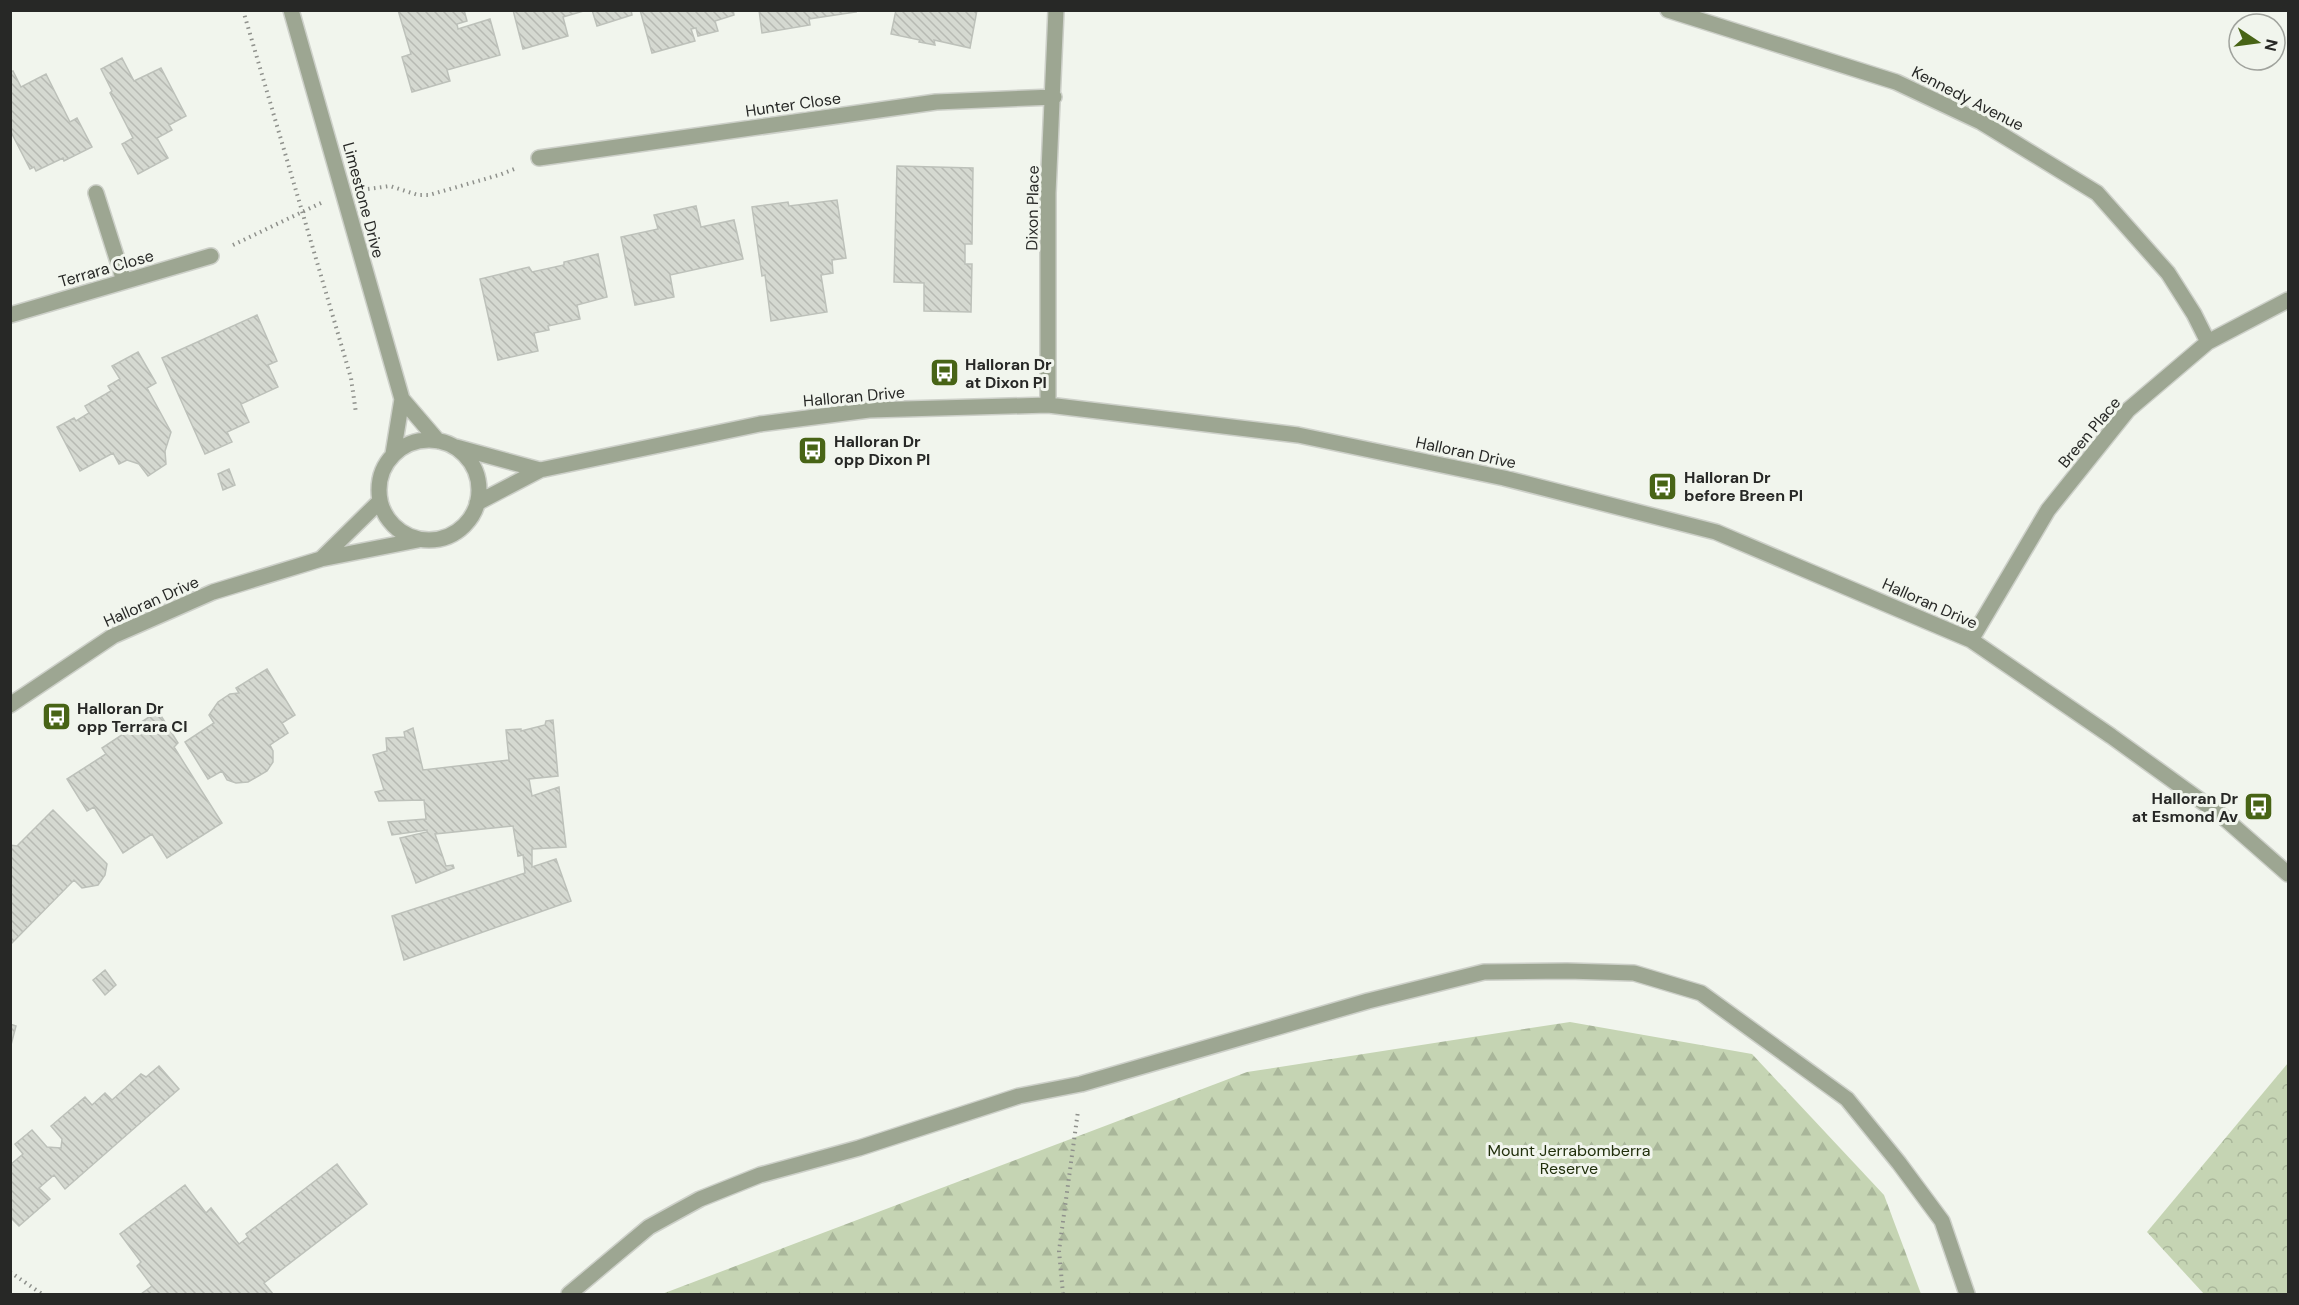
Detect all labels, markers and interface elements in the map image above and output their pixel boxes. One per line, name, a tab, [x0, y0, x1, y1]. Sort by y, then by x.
north arrow	[2227, 12, 2287, 72]
text: N	[2260, 37, 2283, 53]
street label: Kennedy Avenue	[1908, 61, 2027, 136]
street label: Hunter Close	[744, 87, 842, 122]
street label: Limestone Drive	[338, 140, 389, 260]
street label: Dixon Place	[1021, 165, 1044, 251]
street label: Terrara Close	[56, 245, 156, 292]
place label: Halloran Dr at Dixon Pl	[965, 354, 1052, 393]
bus stop icon: Halloran Dr at Dixon Pl	[928, 357, 960, 389]
street label: Halloran Drive	[802, 382, 906, 411]
street label: Breen Place	[2053, 392, 2125, 472]
place label: Halloran Dr opp Dixon Pl	[834, 431, 930, 470]
street label: Halloran Drive	[1414, 432, 1518, 473]
bus stop icon: Halloran Dr opp Dixon Pl	[797, 434, 829, 466]
place label: Halloran Dr before Breen Pl	[1684, 467, 1803, 506]
bus stop icon: Halloran Dr before Breen Pl	[1647, 470, 1679, 502]
street label: Halloran Drive	[100, 571, 202, 632]
street label: Halloran Drive	[1879, 573, 1981, 634]
place label: Halloran Dr opp Terrara Cl	[77, 698, 187, 737]
bus stop icon: Halloran Dr opp Terrara Cl	[40, 701, 72, 733]
place label: Halloran Dr at Esmond Av	[2132, 788, 2238, 827]
bus stop icon: Halloran Dr at Esmond Av	[2243, 791, 2275, 823]
park label: Mount Jerrabomberra Reserve	[1488, 1140, 1650, 1179]

